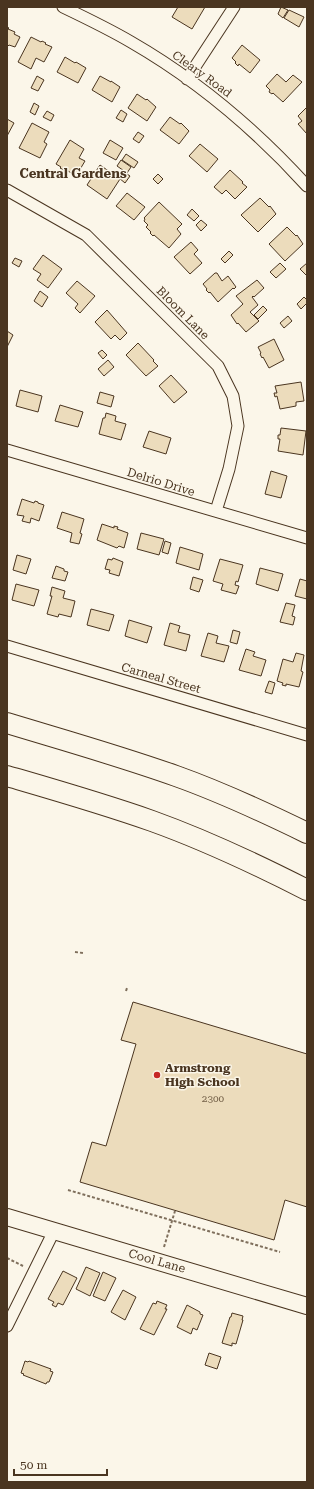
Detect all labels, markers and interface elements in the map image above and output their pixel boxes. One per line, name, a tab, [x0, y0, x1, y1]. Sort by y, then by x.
street label: Cleary Road	[170, 48, 235, 100]
district label: Central Gardens	[19, 166, 127, 181]
street label: Bloom Lane	[154, 284, 213, 343]
street label: Delrio Drive	[125, 465, 197, 499]
street label: Carneal Street	[120, 660, 203, 696]
place label: Armstrong High School	[165, 1061, 240, 1089]
marker: Armstrong High School	[152, 1070, 162, 1080]
house number: 2300	[202, 1093, 225, 1104]
street label: Cool Lane	[127, 1246, 187, 1276]
scale bar	[14, 1451, 107, 1477]
text: 50 m	[20, 1458, 47, 1472]

